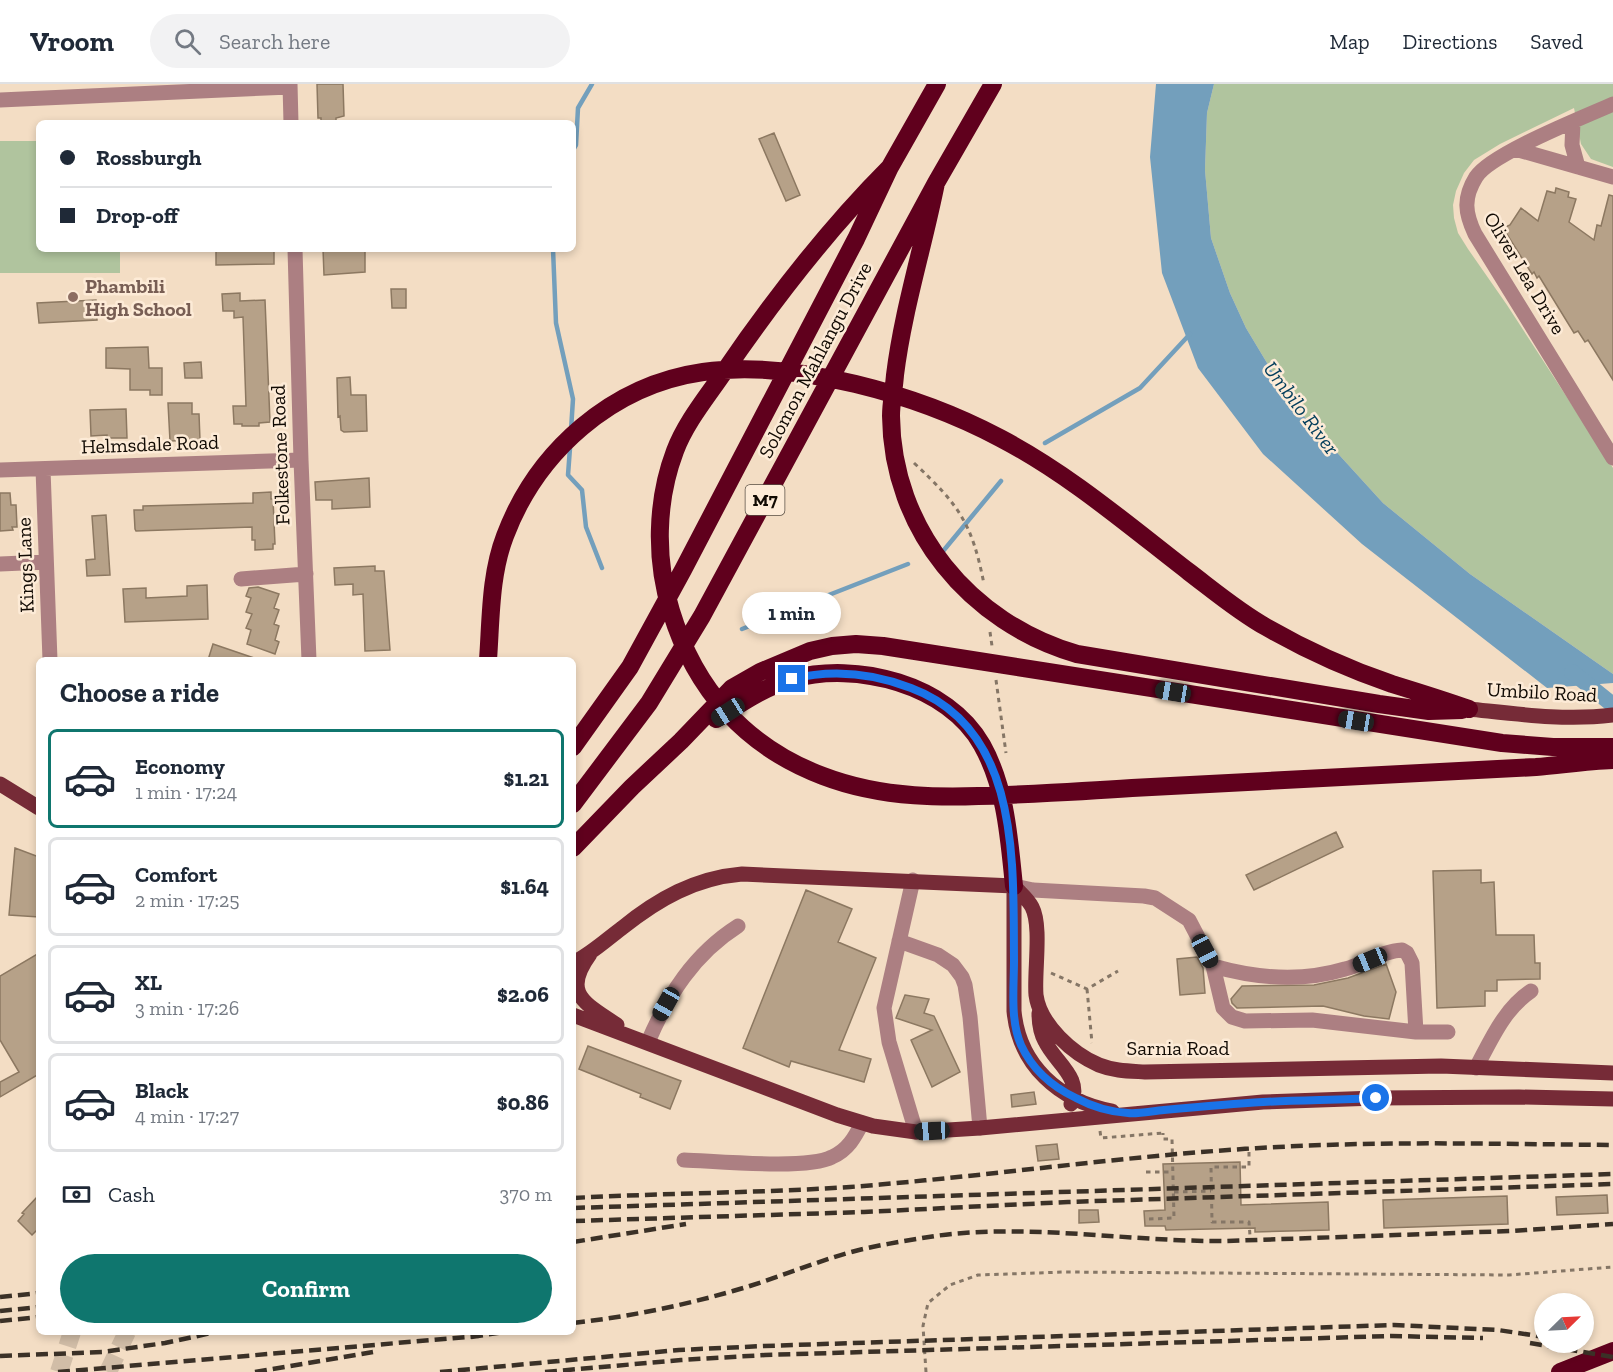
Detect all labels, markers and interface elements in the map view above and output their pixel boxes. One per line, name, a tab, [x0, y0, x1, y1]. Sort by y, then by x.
search box	[150, 14, 570, 68]
text: Vroom	[30, 25, 114, 58]
icon: search	[171, 25, 204, 58]
text: Search here	[219, 28, 330, 55]
text: Map	[1330, 29, 1370, 54]
text: Directions	[1403, 29, 1497, 54]
text: Saved	[1530, 29, 1583, 54]
text: Rossburgh	[96, 144, 202, 171]
text: Drop-off	[96, 202, 178, 229]
street label: Oliver Lea Drive	[1479, 207, 1571, 339]
street label: Solomon Mahlangu Drive	[753, 258, 877, 462]
place label: Phambili High School	[85, 274, 192, 321]
marker: Phambili High School	[66, 290, 80, 304]
water label: Umbilo River	[1258, 356, 1345, 460]
street label: Folkestone Road	[266, 384, 294, 526]
street label: Helmsdale Road	[80, 430, 220, 458]
road number: M7	[746, 485, 784, 515]
street label: Kings Lane	[11, 517, 39, 613]
callout: 1 min	[742, 592, 842, 634]
text: 1 min	[768, 601, 815, 625]
route end	[778, 665, 805, 692]
text: Choose a ride	[60, 677, 219, 709]
street label: Umbilo Road	[1486, 677, 1598, 707]
car	[1154, 680, 1192, 704]
car	[708, 695, 748, 729]
car	[1337, 709, 1375, 733]
icon: car	[63, 752, 117, 806]
text: Economy	[135, 753, 225, 780]
text: $1.21	[504, 765, 549, 792]
text: 1 min · 17:24	[135, 780, 237, 804]
icon: car	[63, 860, 117, 914]
text: Comfort	[135, 861, 217, 888]
text: $1.64	[500, 873, 549, 900]
text: 2 min · 17:25	[135, 888, 239, 912]
car	[1189, 931, 1221, 971]
car	[1350, 945, 1390, 975]
icon: car	[63, 968, 117, 1022]
text: XL	[135, 969, 162, 996]
text: $2.06	[497, 981, 549, 1008]
car	[649, 984, 683, 1024]
text: 3 min · 17:26	[135, 996, 239, 1020]
street label: Sarnia Road	[1127, 1036, 1230, 1060]
icon: car	[63, 1076, 117, 1130]
text: Black	[135, 1077, 189, 1104]
route start	[1362, 1084, 1389, 1111]
text: $0.86	[497, 1089, 549, 1116]
text: 4 min · 17:27	[135, 1104, 239, 1128]
car	[914, 1121, 950, 1141]
icon: cash	[60, 1178, 93, 1211]
text: Cash	[108, 1181, 155, 1208]
text: 370 m	[499, 1182, 552, 1206]
button: Confirm	[60, 1254, 552, 1323]
north arrow	[1534, 1293, 1594, 1353]
map controls	[1534, 1293, 1594, 1353]

